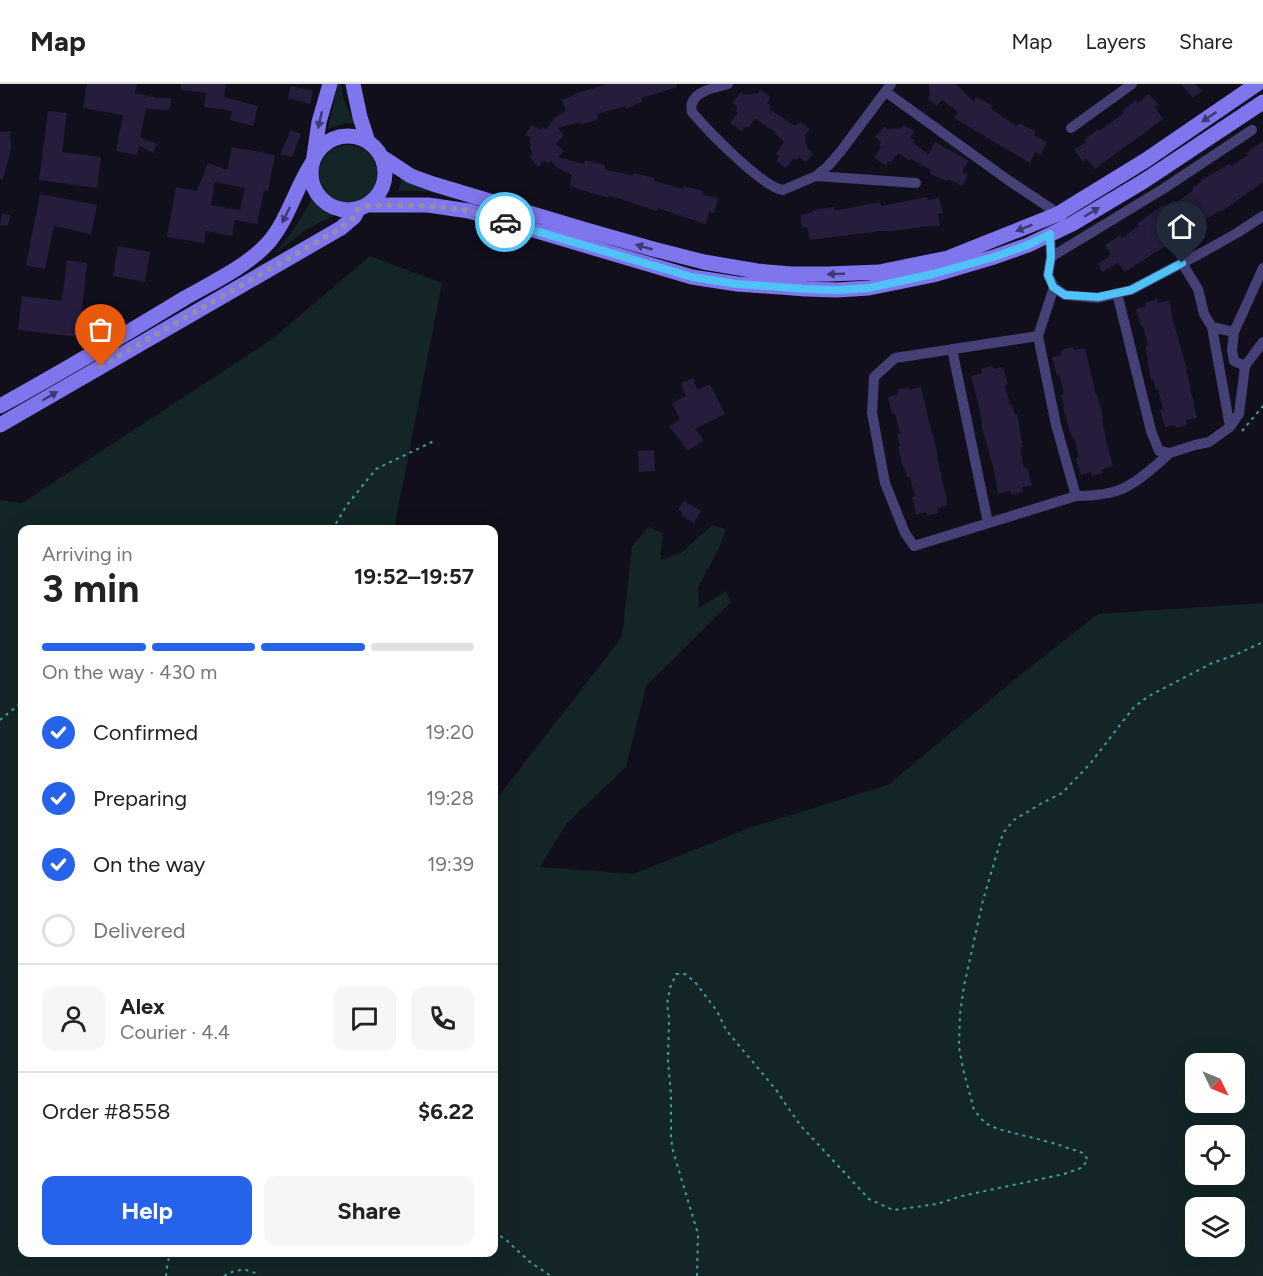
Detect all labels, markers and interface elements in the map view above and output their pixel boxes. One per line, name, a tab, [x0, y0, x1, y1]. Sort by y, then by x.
text: Map	[30, 24, 86, 58]
text: Map	[1012, 29, 1052, 54]
text: Layers	[1085, 29, 1146, 54]
text: Share	[1179, 29, 1233, 54]
one-way arrow	[314, 110, 324, 129]
one-way arrow	[1202, 111, 1218, 123]
courier	[475, 192, 535, 252]
pin	[1156, 201, 1207, 263]
icon: car	[489, 206, 522, 239]
one-way arrow	[281, 207, 290, 224]
one-way arrow	[1084, 207, 1101, 217]
icon: home	[1165, 210, 1198, 243]
one-way arrow	[1015, 223, 1033, 233]
one-way arrow	[635, 242, 653, 251]
one-way arrow	[827, 269, 846, 278]
pin	[75, 304, 126, 366]
icon: bag	[84, 313, 117, 346]
one-way arrow	[42, 391, 59, 401]
text: Arriving in	[42, 542, 132, 566]
text: 19:52–19:57	[354, 563, 474, 590]
text: 3 min	[42, 565, 139, 612]
text: On the way · 430 m	[42, 660, 217, 684]
icon: check	[42, 716, 75, 749]
text: Confirmed	[93, 719, 198, 746]
text: 19:20	[425, 720, 474, 744]
icon: check	[42, 782, 75, 815]
text: Preparing	[93, 785, 187, 812]
text: 19:28	[426, 786, 474, 810]
icon: check	[42, 848, 75, 881]
text: On the way	[93, 851, 205, 878]
text: 19:39	[427, 852, 474, 876]
text: Delivered	[93, 917, 186, 944]
button: person	[42, 987, 105, 1050]
button: chat	[333, 987, 396, 1050]
button: phone	[411, 987, 474, 1050]
text: Alex	[120, 993, 165, 1020]
text: Courier · 4.4	[120, 1020, 230, 1044]
north arrow	[1185, 1053, 1245, 1113]
map controls	[1185, 1053, 1245, 1257]
text: Order #8558	[42, 1098, 170, 1125]
text: $6.22	[418, 1098, 474, 1125]
button: locate	[1185, 1125, 1245, 1185]
button: Help	[42, 1176, 252, 1245]
button: Share	[264, 1176, 474, 1245]
button: layers	[1185, 1197, 1245, 1257]

